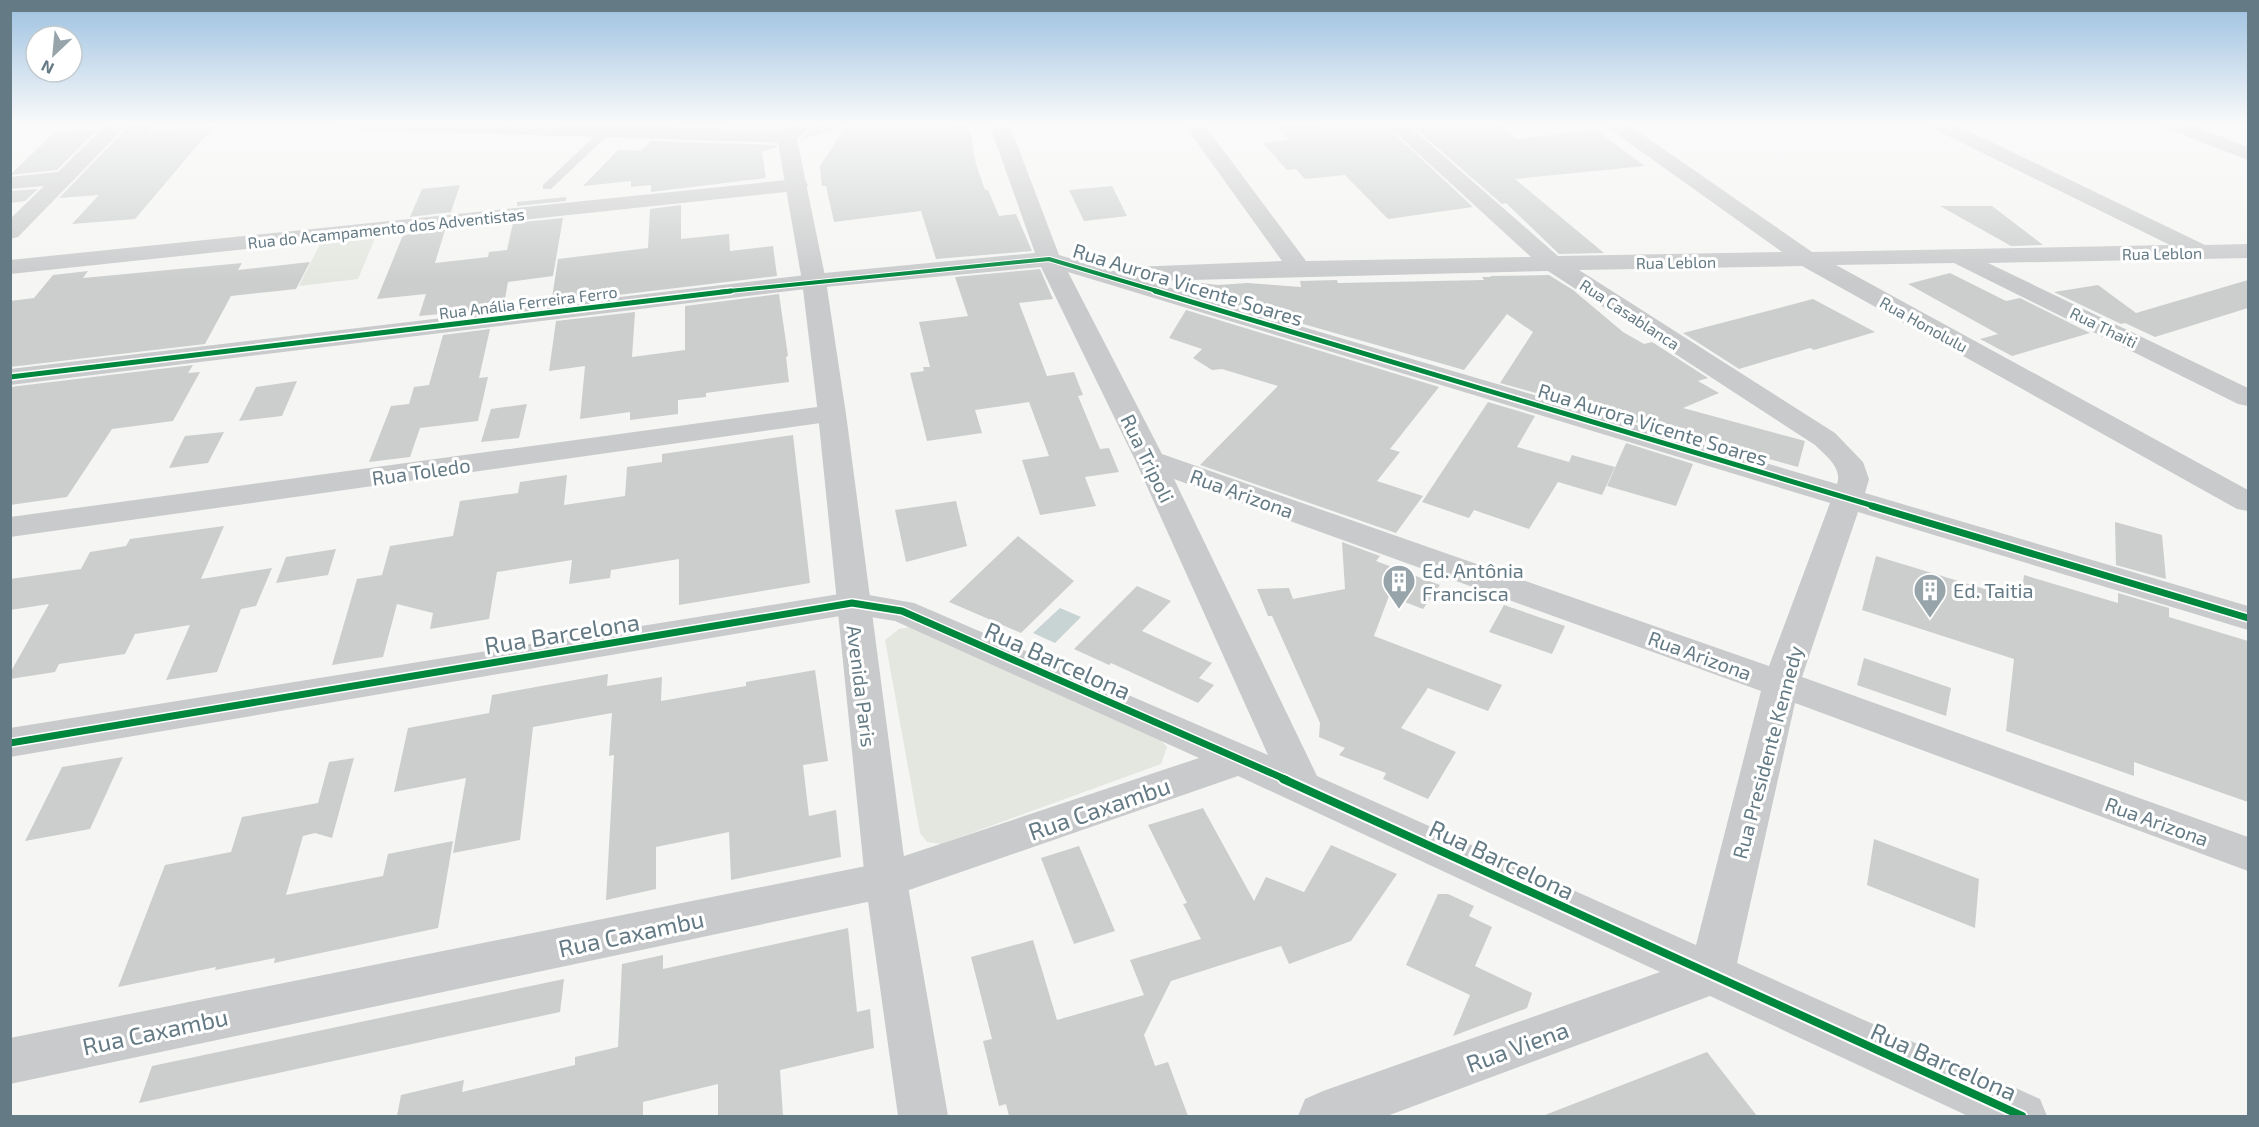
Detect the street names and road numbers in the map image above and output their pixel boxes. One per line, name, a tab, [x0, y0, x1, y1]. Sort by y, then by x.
street label: Rua do Acampamento dos Adventistas	[247, 204, 525, 252]
street label: Rua Aurora Vicente Soares	[1070, 238, 1306, 330]
street label: Rua Leblon	[2122, 243, 2202, 263]
street label: Rua Leblon	[1636, 252, 1716, 272]
street label: Rua Casablanca	[1577, 275, 1683, 353]
street label: Rua Anália Ferreira Ferro	[438, 282, 618, 322]
street label: Rua Honolulu	[1877, 292, 1971, 356]
street label: Rua Thaiti	[2067, 303, 2141, 351]
street label: Rua Aurora Vicente Soares	[1535, 378, 1771, 470]
street label: Rua Tripoli	[1116, 410, 1180, 506]
street label: Rua Toledo	[370, 452, 472, 490]
street label: Rua Arizona	[1187, 463, 1297, 523]
street label: Rua Barcelona	[482, 606, 642, 660]
street label: Rua Barcelona	[981, 615, 1135, 705]
street label: Avenida Paris	[843, 624, 881, 748]
street label: Rua Arizona	[1645, 625, 1755, 685]
street label: Rua Presidente Kennedy	[1727, 642, 1807, 861]
street label: Rua Caxambu	[1024, 770, 1174, 846]
street label: Rua Arizona	[2102, 791, 2212, 851]
street label: Rua Barcelona	[1425, 813, 1579, 905]
street label: Rua Caxambu	[556, 903, 706, 963]
street label: Rua Caxambu	[80, 1001, 230, 1061]
street label: Rua Viena	[1462, 1014, 1572, 1078]
street label: Rua Barcelona	[1867, 1016, 2021, 1106]

